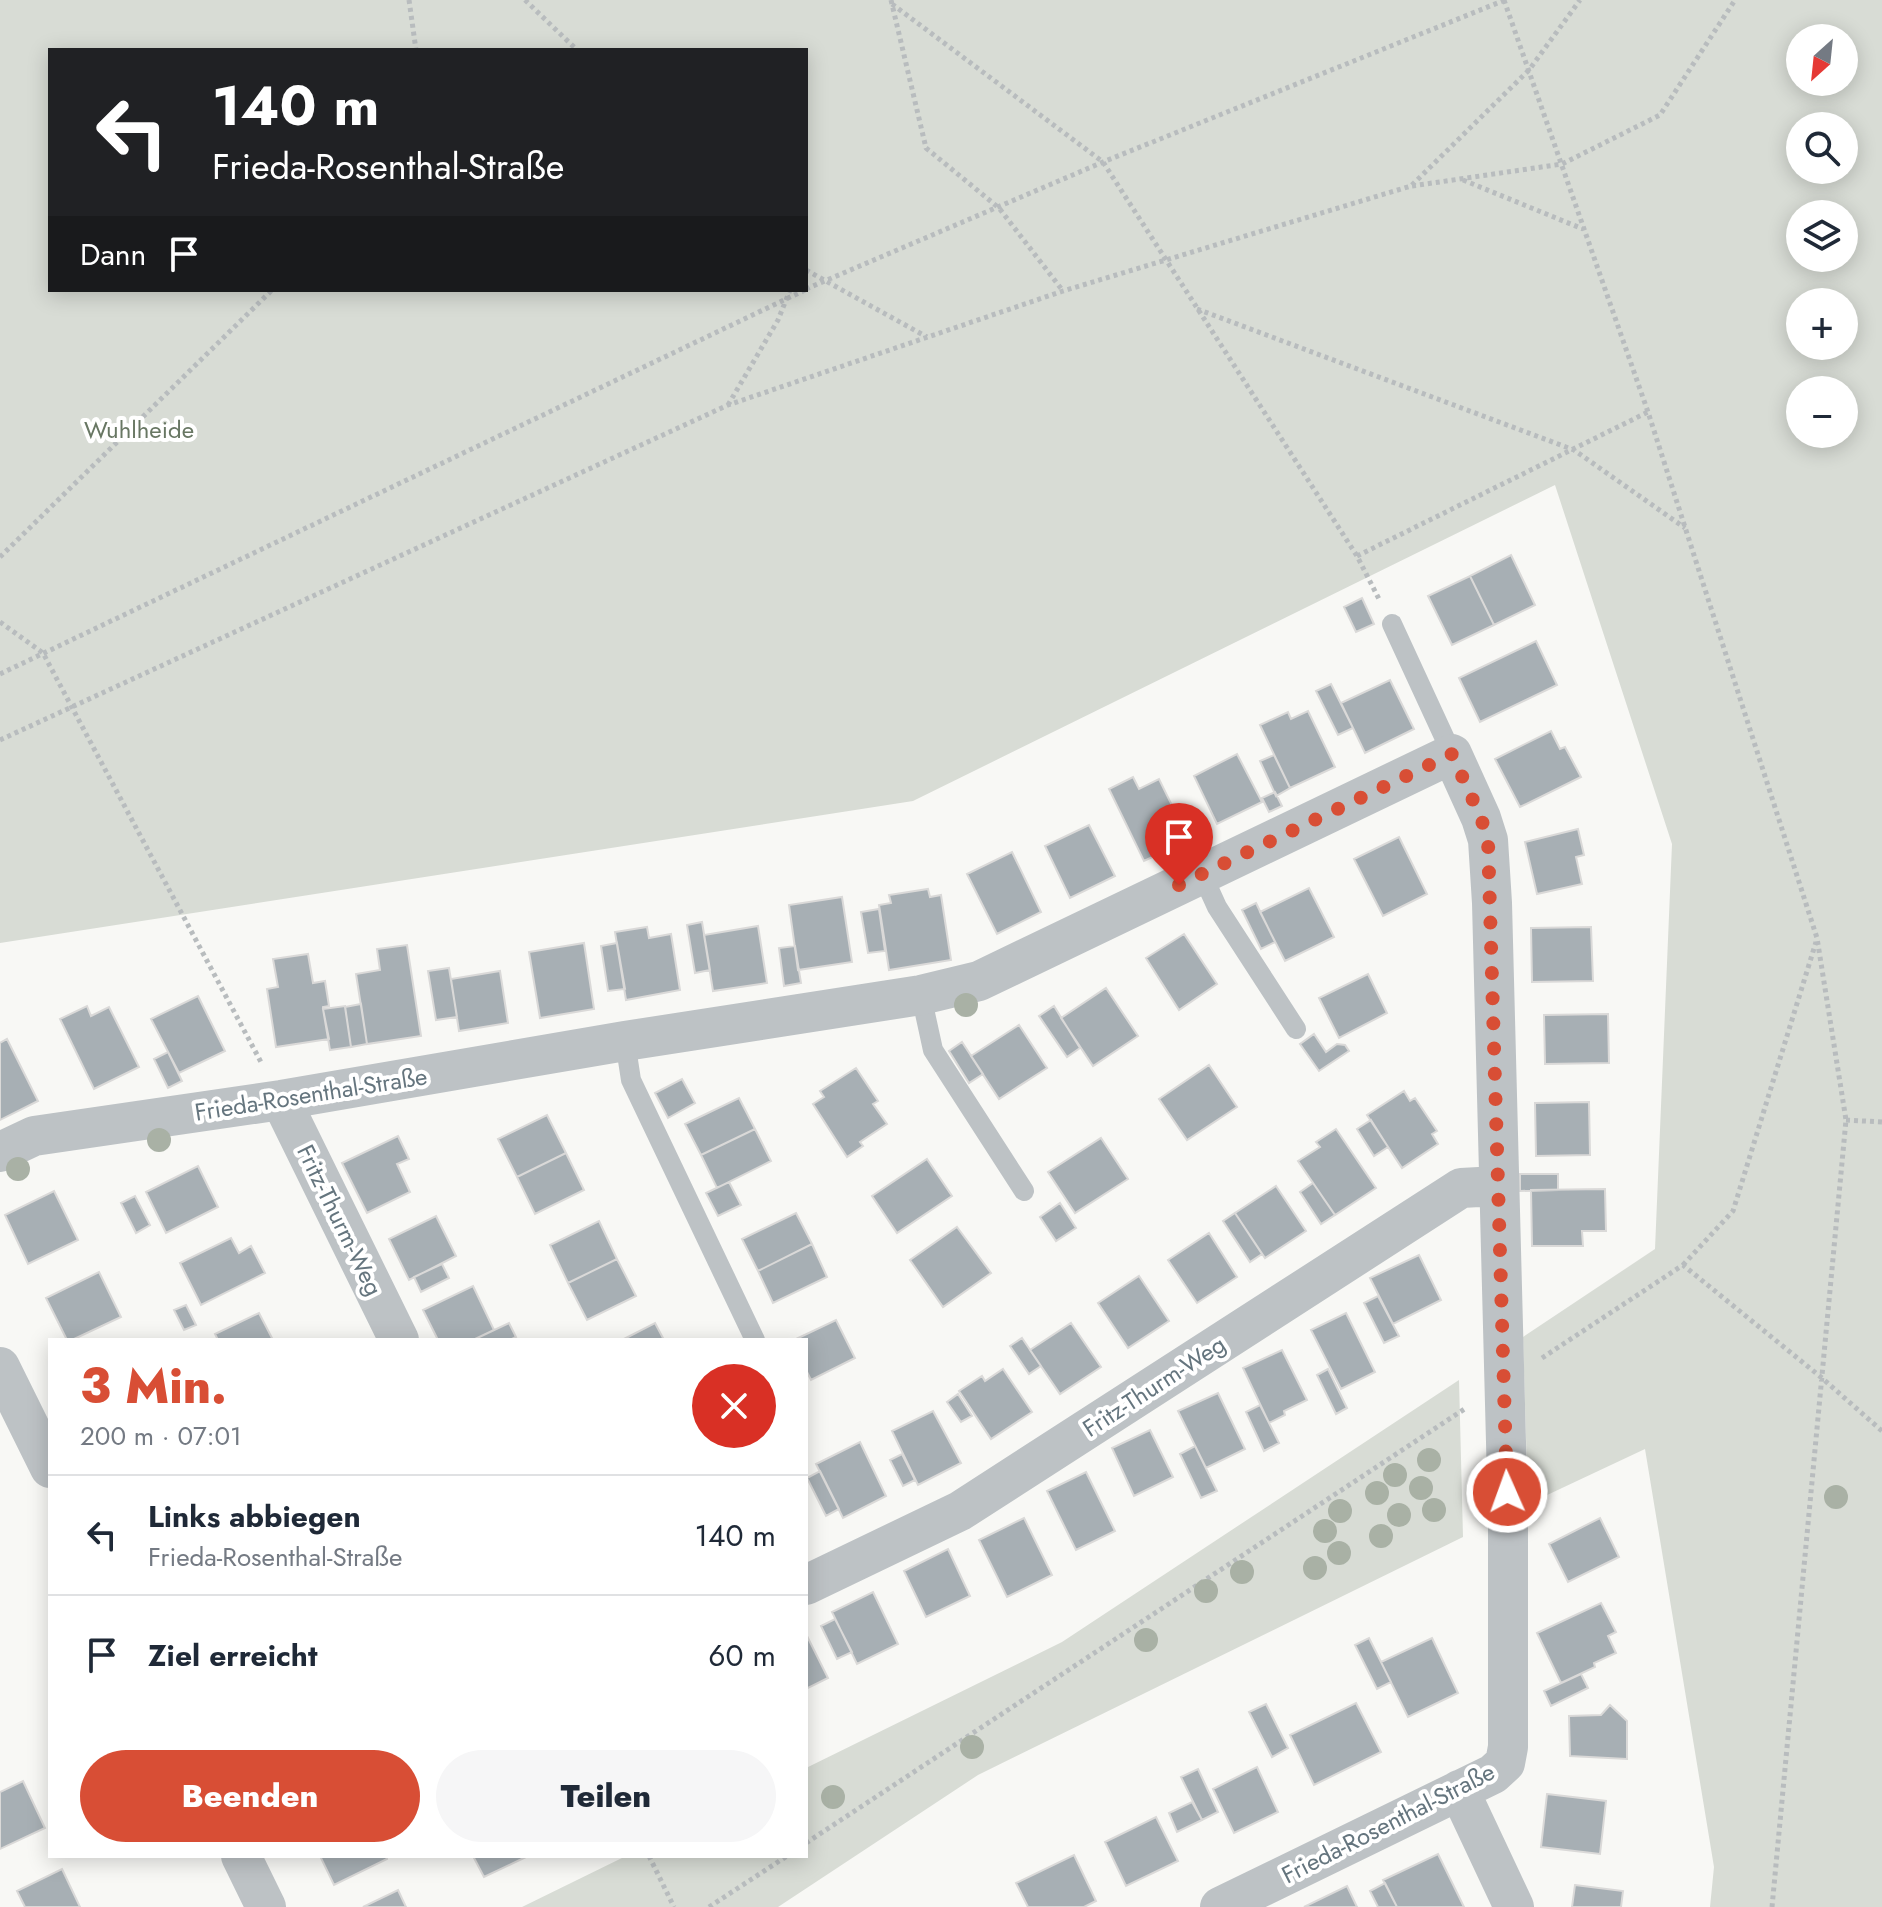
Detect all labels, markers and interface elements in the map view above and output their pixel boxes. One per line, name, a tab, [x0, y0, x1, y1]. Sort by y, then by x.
north arrow	[1786, 24, 1858, 96]
map controls	[1786, 24, 1858, 448]
text: 140 m	[212, 65, 379, 146]
icon: left	[80, 80, 184, 184]
button: search	[1786, 112, 1858, 184]
text: Frieda-Rosenthal-Straße	[212, 140, 564, 192]
button: layers	[1786, 200, 1858, 272]
icon: arrive	[162, 232, 206, 276]
text: Dann	[80, 233, 146, 276]
button: +	[1786, 288, 1858, 360]
button: −	[1786, 376, 1858, 448]
park label: Wuhlheide	[84, 412, 194, 447]
pin	[1145, 803, 1213, 885]
icon: arrive	[1157, 815, 1201, 859]
street label: Frieda-Rosenthal-Straße	[192, 1058, 430, 1130]
street label: Fritz-Thurm-Weg	[288, 1139, 392, 1301]
street label: Fritz-Thurm-Weg	[1076, 1327, 1232, 1445]
text: 3 Min.	[80, 1352, 227, 1421]
button: close	[692, 1364, 776, 1448]
text: 200 m · 07:01	[80, 1417, 242, 1455]
position arrow	[1465, 1450, 1549, 1534]
text: Links abbiegen	[148, 1495, 361, 1538]
icon: left	[80, 1513, 124, 1557]
text: 140 m	[695, 1514, 776, 1557]
text: Frieda-Rosenthal-Straße	[148, 1538, 402, 1576]
icon: arrive	[80, 1633, 124, 1677]
text: Ziel erreicht	[148, 1634, 317, 1677]
text: 60 m	[708, 1634, 776, 1677]
button: Beenden	[80, 1750, 420, 1842]
button: Teilen	[436, 1750, 776, 1842]
street label: Frieda-Rosenthal-Straße	[1275, 1754, 1501, 1892]

